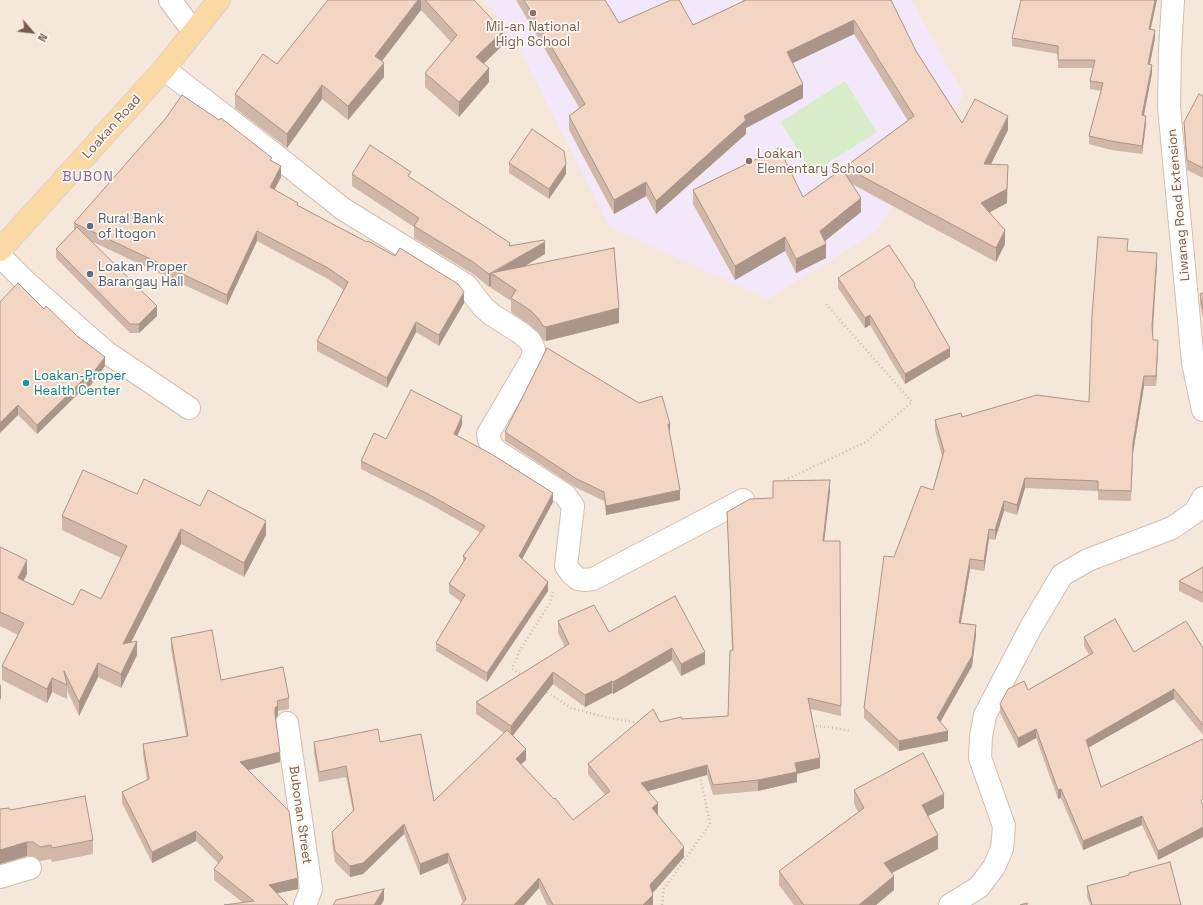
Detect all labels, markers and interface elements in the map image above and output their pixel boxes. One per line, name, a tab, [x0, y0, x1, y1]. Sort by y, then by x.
marker: Mil-an National High School	[528, 8, 538, 18]
north arrow	[12, 12, 52, 52]
place label: Mil-an National High School	[486, 19, 580, 50]
text: N	[35, 31, 51, 44]
street label: Loakan Road	[79, 92, 145, 162]
street label: Liwanag Road Extension	[1165, 128, 1193, 282]
place label: Loakan Elementary School	[757, 146, 874, 177]
marker: Loakan Elementary School	[744, 156, 754, 166]
district label: BUBON	[62, 169, 114, 185]
place label: Rural Bank of Itogon	[98, 211, 164, 242]
marker: Rural Bank of Itogon	[85, 221, 95, 231]
place label: Loakan Proper Barangay Hall	[98, 259, 188, 290]
marker: Loakan Proper Barangay Hall	[85, 269, 95, 279]
place label: Loakan-Proper Health Center	[34, 368, 126, 399]
marker: Loakan-Proper Health Center	[21, 378, 31, 388]
street label: Bubonan Street	[285, 765, 315, 865]

